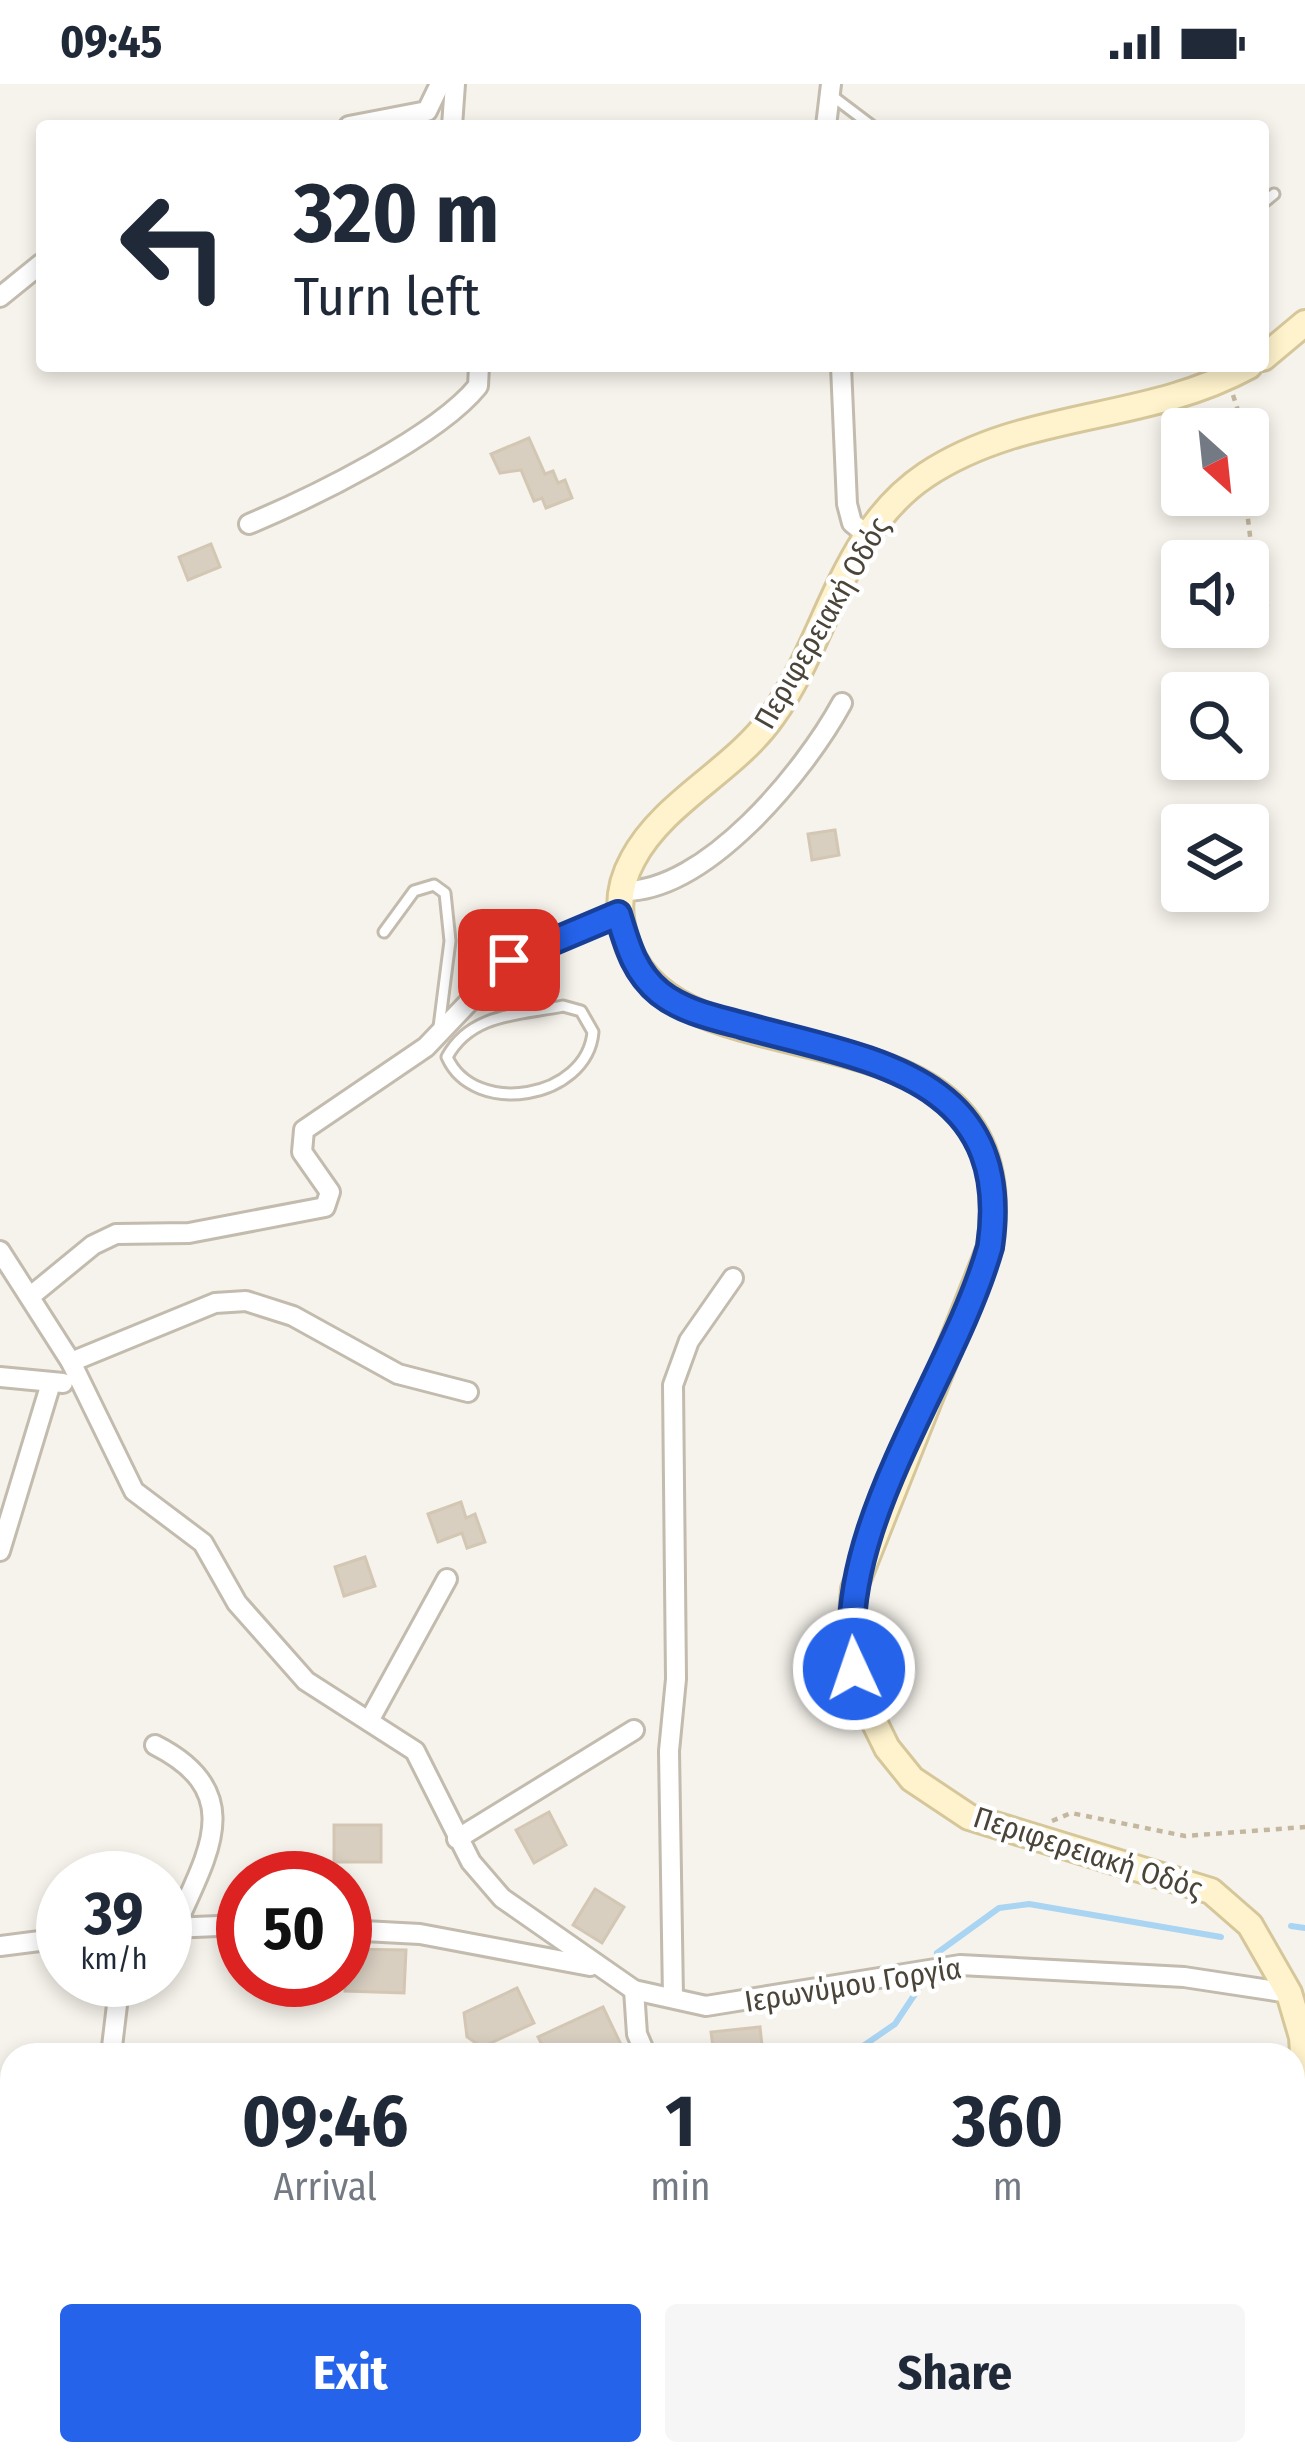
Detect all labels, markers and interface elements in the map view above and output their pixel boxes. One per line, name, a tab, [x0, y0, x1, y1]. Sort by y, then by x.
text: 09:45	[60, 15, 162, 69]
text: 320 m	[294, 163, 499, 264]
icon: left	[96, 168, 252, 324]
text: Turn left	[294, 265, 480, 329]
north arrow	[1161, 408, 1269, 516]
map controls	[1161, 408, 1269, 912]
street label: Περιφερειακή Οδός	[747, 510, 897, 735]
button: sound	[1161, 540, 1269, 648]
button: search	[1161, 672, 1269, 780]
button: layers	[1161, 804, 1269, 912]
pin	[458, 909, 560, 1011]
icon: arrive	[476, 927, 542, 993]
position arrow	[791, 1606, 917, 1732]
street label: Περιφερειακή Οδός	[969, 1799, 1207, 1907]
speed limit sign: 50	[216, 1851, 372, 2007]
text: 39	[85, 1878, 143, 1950]
text: km/h	[81, 1941, 147, 1977]
street label: Ιερωνύμου Γοργία	[742, 1950, 964, 2020]
text: 09:46	[242, 2079, 408, 2165]
text: 1	[665, 2079, 696, 2165]
text: 360	[952, 2079, 1063, 2165]
text: Arrival	[273, 2164, 377, 2210]
text: min	[650, 2164, 711, 2210]
text: m	[993, 2164, 1023, 2210]
button: Exit	[60, 2304, 641, 2442]
button: Share	[665, 2304, 1245, 2442]

